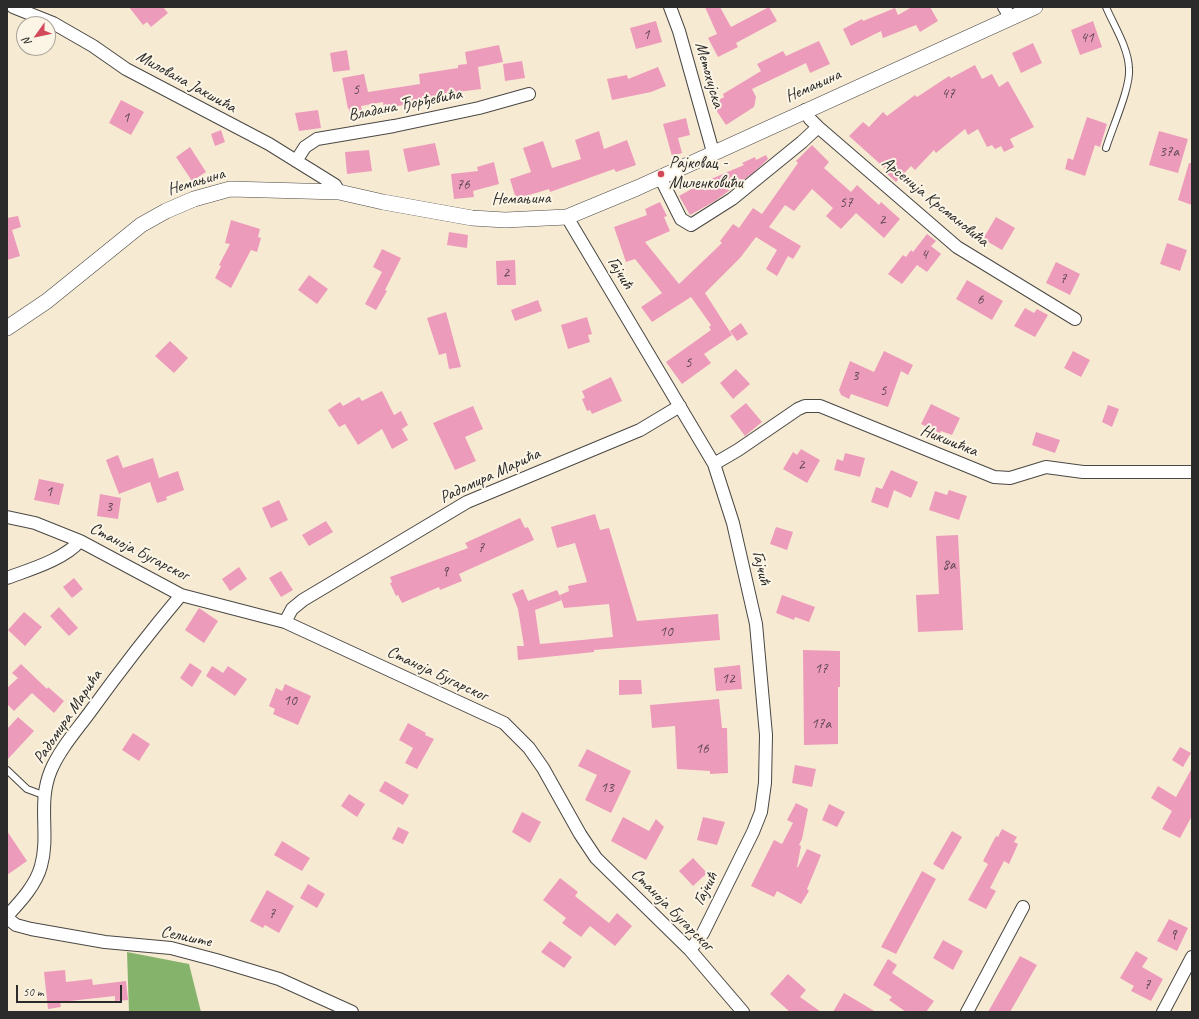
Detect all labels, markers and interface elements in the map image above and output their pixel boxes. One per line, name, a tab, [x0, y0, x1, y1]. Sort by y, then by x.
north arrow	[16, 16, 56, 56]
house number: 1	[643, 26, 649, 44]
house number: 41	[1080, 29, 1094, 47]
text: N	[19, 35, 35, 49]
street label: Метохијска	[690, 40, 728, 110]
street label: Милована Јакшића	[132, 46, 240, 118]
street label: Немањина	[782, 65, 844, 107]
house number: 5	[353, 81, 359, 99]
street label: Владана Ђорђевића	[346, 84, 464, 126]
house number: 47	[941, 85, 955, 103]
house number: 1	[123, 109, 129, 127]
house number: 37a	[1159, 143, 1179, 161]
street label: Арсенија Крсмановића	[877, 153, 993, 251]
place label: Рајковац - Миленковићи	[669, 154, 743, 194]
street label: Немањина	[165, 164, 227, 200]
marker: Рајковац - Миленковићи	[656, 169, 666, 179]
house number: 76	[456, 176, 470, 194]
street label: Немањина	[491, 188, 551, 210]
house number: 57	[839, 194, 853, 212]
house number: 2	[879, 211, 885, 229]
house number: 4	[921, 246, 927, 264]
street label: Гајчић	[602, 253, 638, 293]
house number: 2	[503, 264, 509, 282]
house number: 7	[1060, 270, 1066, 288]
house number: 6	[977, 291, 983, 309]
house number: 5	[685, 354, 691, 372]
house number: 3	[852, 367, 858, 385]
house number: 5	[880, 382, 886, 400]
street label: Никшићка	[917, 420, 981, 462]
street label: Радомира Марића	[436, 444, 544, 508]
house number: 2	[798, 456, 804, 474]
house number: 1	[46, 483, 52, 501]
house number: 3	[106, 498, 112, 516]
street label: Станоја Бугарског	[86, 518, 192, 586]
house number: 7	[478, 539, 484, 557]
street label: Гајчић	[747, 549, 775, 587]
house number: 8a	[942, 556, 956, 574]
house number: 9	[442, 563, 448, 581]
house number: 10	[659, 623, 673, 641]
street label: Станоја Бугарског	[384, 642, 490, 706]
house number: 17	[814, 660, 828, 678]
street label: Радомира Марића	[29, 666, 107, 768]
house number: 12	[721, 670, 735, 688]
house number: 10	[283, 692, 297, 710]
house number: 17a	[811, 715, 831, 733]
house number: 16	[695, 740, 709, 758]
house number: 13	[600, 779, 614, 797]
street label: Станоја Бугарског	[626, 864, 718, 956]
street label: Гајчић	[689, 869, 723, 909]
house number: 7	[269, 905, 275, 923]
street label: Селиште	[159, 922, 213, 952]
house number: 9	[1170, 926, 1176, 944]
house number: 7	[1144, 976, 1150, 994]
scale bar	[18, 977, 124, 1003]
text: 50 m	[23, 984, 43, 1000]

